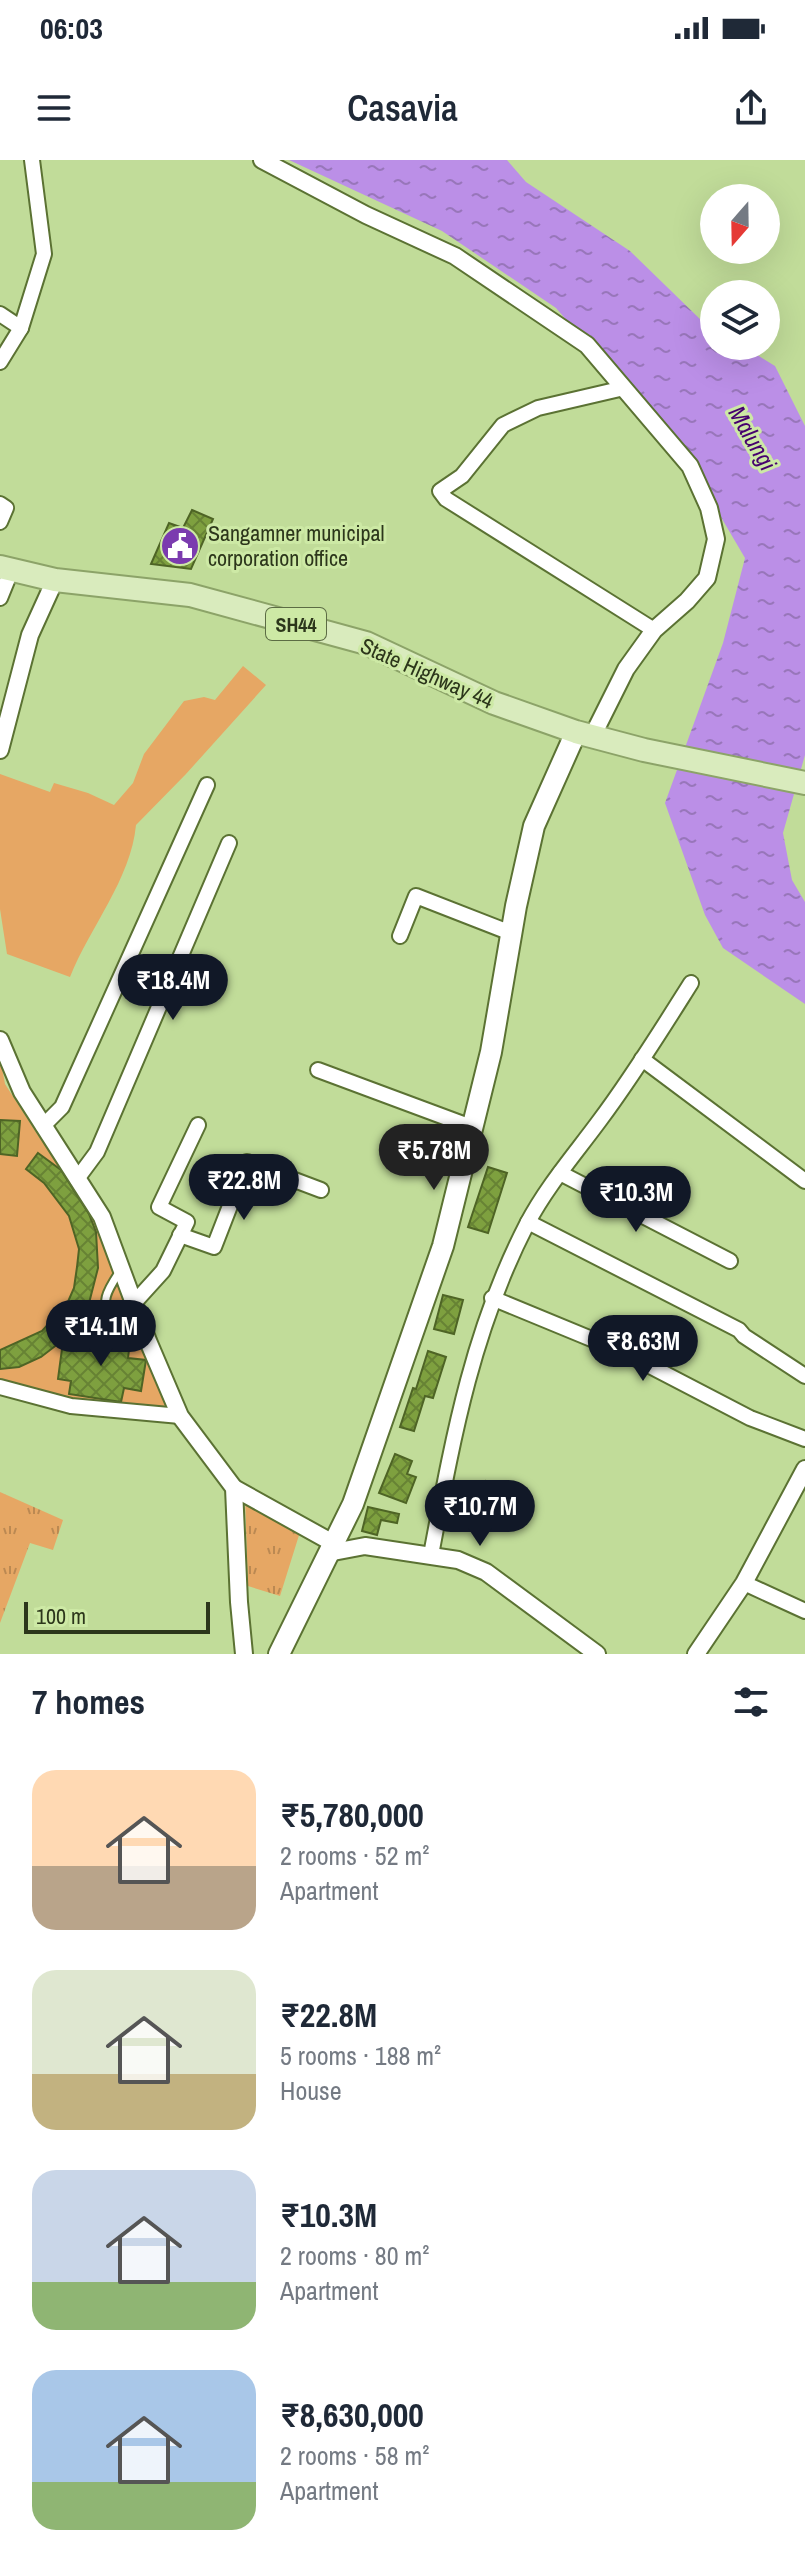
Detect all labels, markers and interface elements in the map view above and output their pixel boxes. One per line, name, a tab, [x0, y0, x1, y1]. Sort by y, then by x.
text: 06:03	[40, 8, 103, 48]
text: Casavia	[347, 84, 458, 132]
icon: menu	[32, 86, 76, 130]
icon: share	[729, 86, 773, 130]
north arrow	[700, 184, 780, 264]
map controls	[700, 184, 780, 360]
button: layers	[700, 280, 780, 360]
water label: Malungi	[722, 400, 785, 477]
place label: Sangamner municipal corporation office	[208, 518, 385, 573]
public building icon: Sangamner municipal corporation office	[159, 525, 201, 567]
road number: SH44	[266, 608, 326, 640]
street label: State Highway 44	[356, 630, 498, 716]
pin: ₹18.4M	[108, 954, 238, 1022]
text: ₹18.4M	[136, 962, 210, 997]
pin: ₹5.78M	[369, 1124, 499, 1192]
text: ₹5.78M	[397, 1132, 471, 1167]
pin: ₹22.8M	[179, 1154, 309, 1222]
text: ₹22.8M	[207, 1162, 281, 1197]
pin: ₹10.3M	[571, 1166, 701, 1234]
text: ₹10.3M	[599, 1174, 673, 1209]
pin: ₹14.1M	[36, 1300, 166, 1368]
text: ₹14.1M	[64, 1308, 138, 1343]
pin: ₹8.63M	[578, 1315, 708, 1383]
text: ₹8.63M	[606, 1323, 680, 1358]
pin: ₹10.7M	[415, 1480, 545, 1548]
text: ₹10.7M	[443, 1488, 517, 1523]
scale bar	[24, 1598, 210, 1634]
text: 100 m	[36, 1601, 86, 1631]
text: 7 homes	[32, 1679, 145, 1725]
icon: filters	[729, 1680, 773, 1724]
text: ₹5,780,000	[280, 1792, 424, 1838]
icon: home	[96, 1802, 192, 1898]
text: 2 rooms · 52 m²	[280, 1838, 429, 1873]
text: Apartment	[280, 1873, 378, 1908]
text: ₹22.8M	[280, 1992, 377, 2038]
icon: home	[96, 2002, 192, 2098]
text: 5 rooms · 188 m²	[280, 2038, 441, 2073]
text: House	[280, 2073, 342, 2108]
text: ₹10.3M	[280, 2192, 377, 2238]
icon: home	[96, 2202, 192, 2298]
text: 2 rooms · 80 m²	[280, 2238, 429, 2273]
text: Apartment	[280, 2273, 378, 2308]
text: ₹8,630,000	[280, 2392, 424, 2438]
icon: home	[96, 2402, 192, 2498]
text: 2 rooms · 58 m²	[280, 2438, 429, 2473]
text: Apartment	[280, 2473, 378, 2508]

